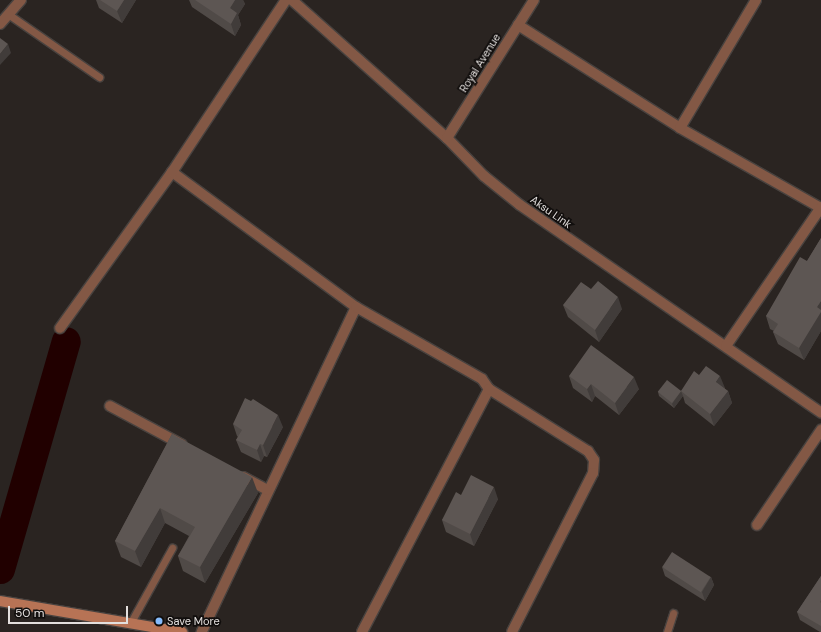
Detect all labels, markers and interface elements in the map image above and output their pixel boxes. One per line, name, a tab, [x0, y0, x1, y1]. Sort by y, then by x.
street label: Royal Avenue	[457, 31, 503, 95]
street label: Aksu Link	[528, 193, 574, 231]
scale bar	[10, 598, 130, 624]
text: 50 m	[15, 605, 44, 621]
place label: Save More	[167, 614, 220, 628]
marker: Save More	[154, 616, 164, 626]

